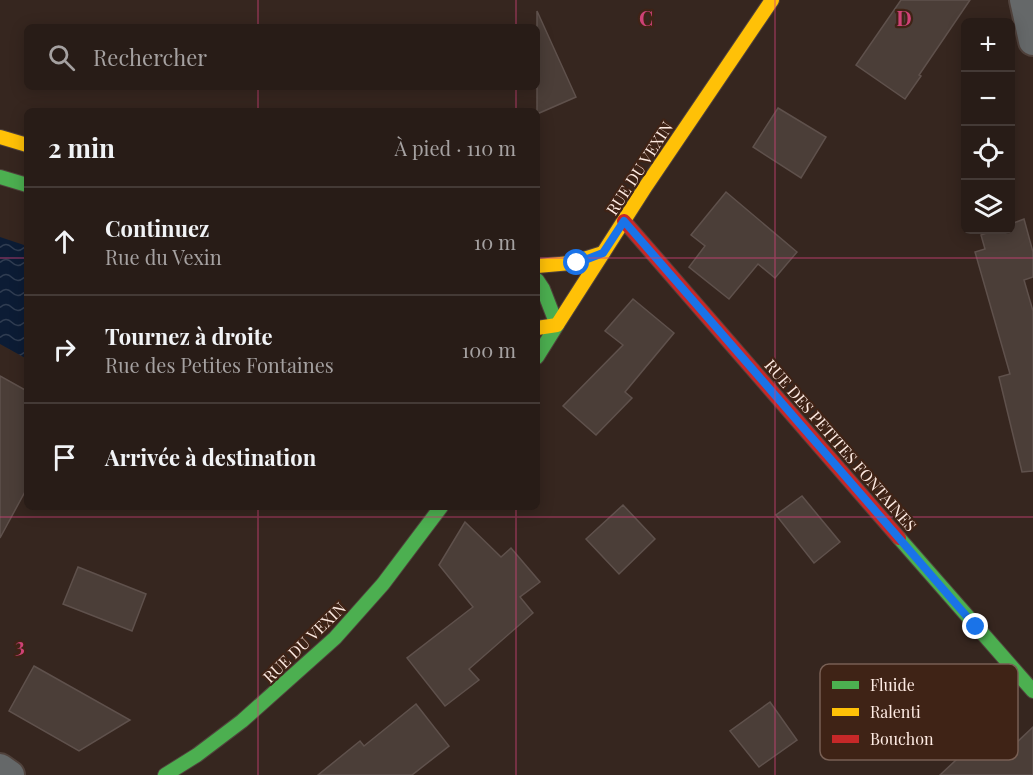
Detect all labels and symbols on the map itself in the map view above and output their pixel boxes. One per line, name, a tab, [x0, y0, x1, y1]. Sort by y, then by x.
text: C	[639, 4, 653, 31]
text: D	[896, 4, 912, 31]
street label: RUE DU VEXIN	[601, 117, 677, 219]
route start	[563, 249, 589, 275]
street label: RUE DES PETITES FONTAINES	[760, 355, 922, 535]
street label: RUE DU VEXIN	[258, 597, 350, 687]
route end	[962, 613, 988, 639]
text: 3	[15, 631, 25, 658]
legend	[820, 664, 1018, 760]
text: Fluide	[870, 674, 915, 695]
text: Ralenti	[870, 701, 921, 722]
text: Bouchon	[870, 728, 934, 749]

